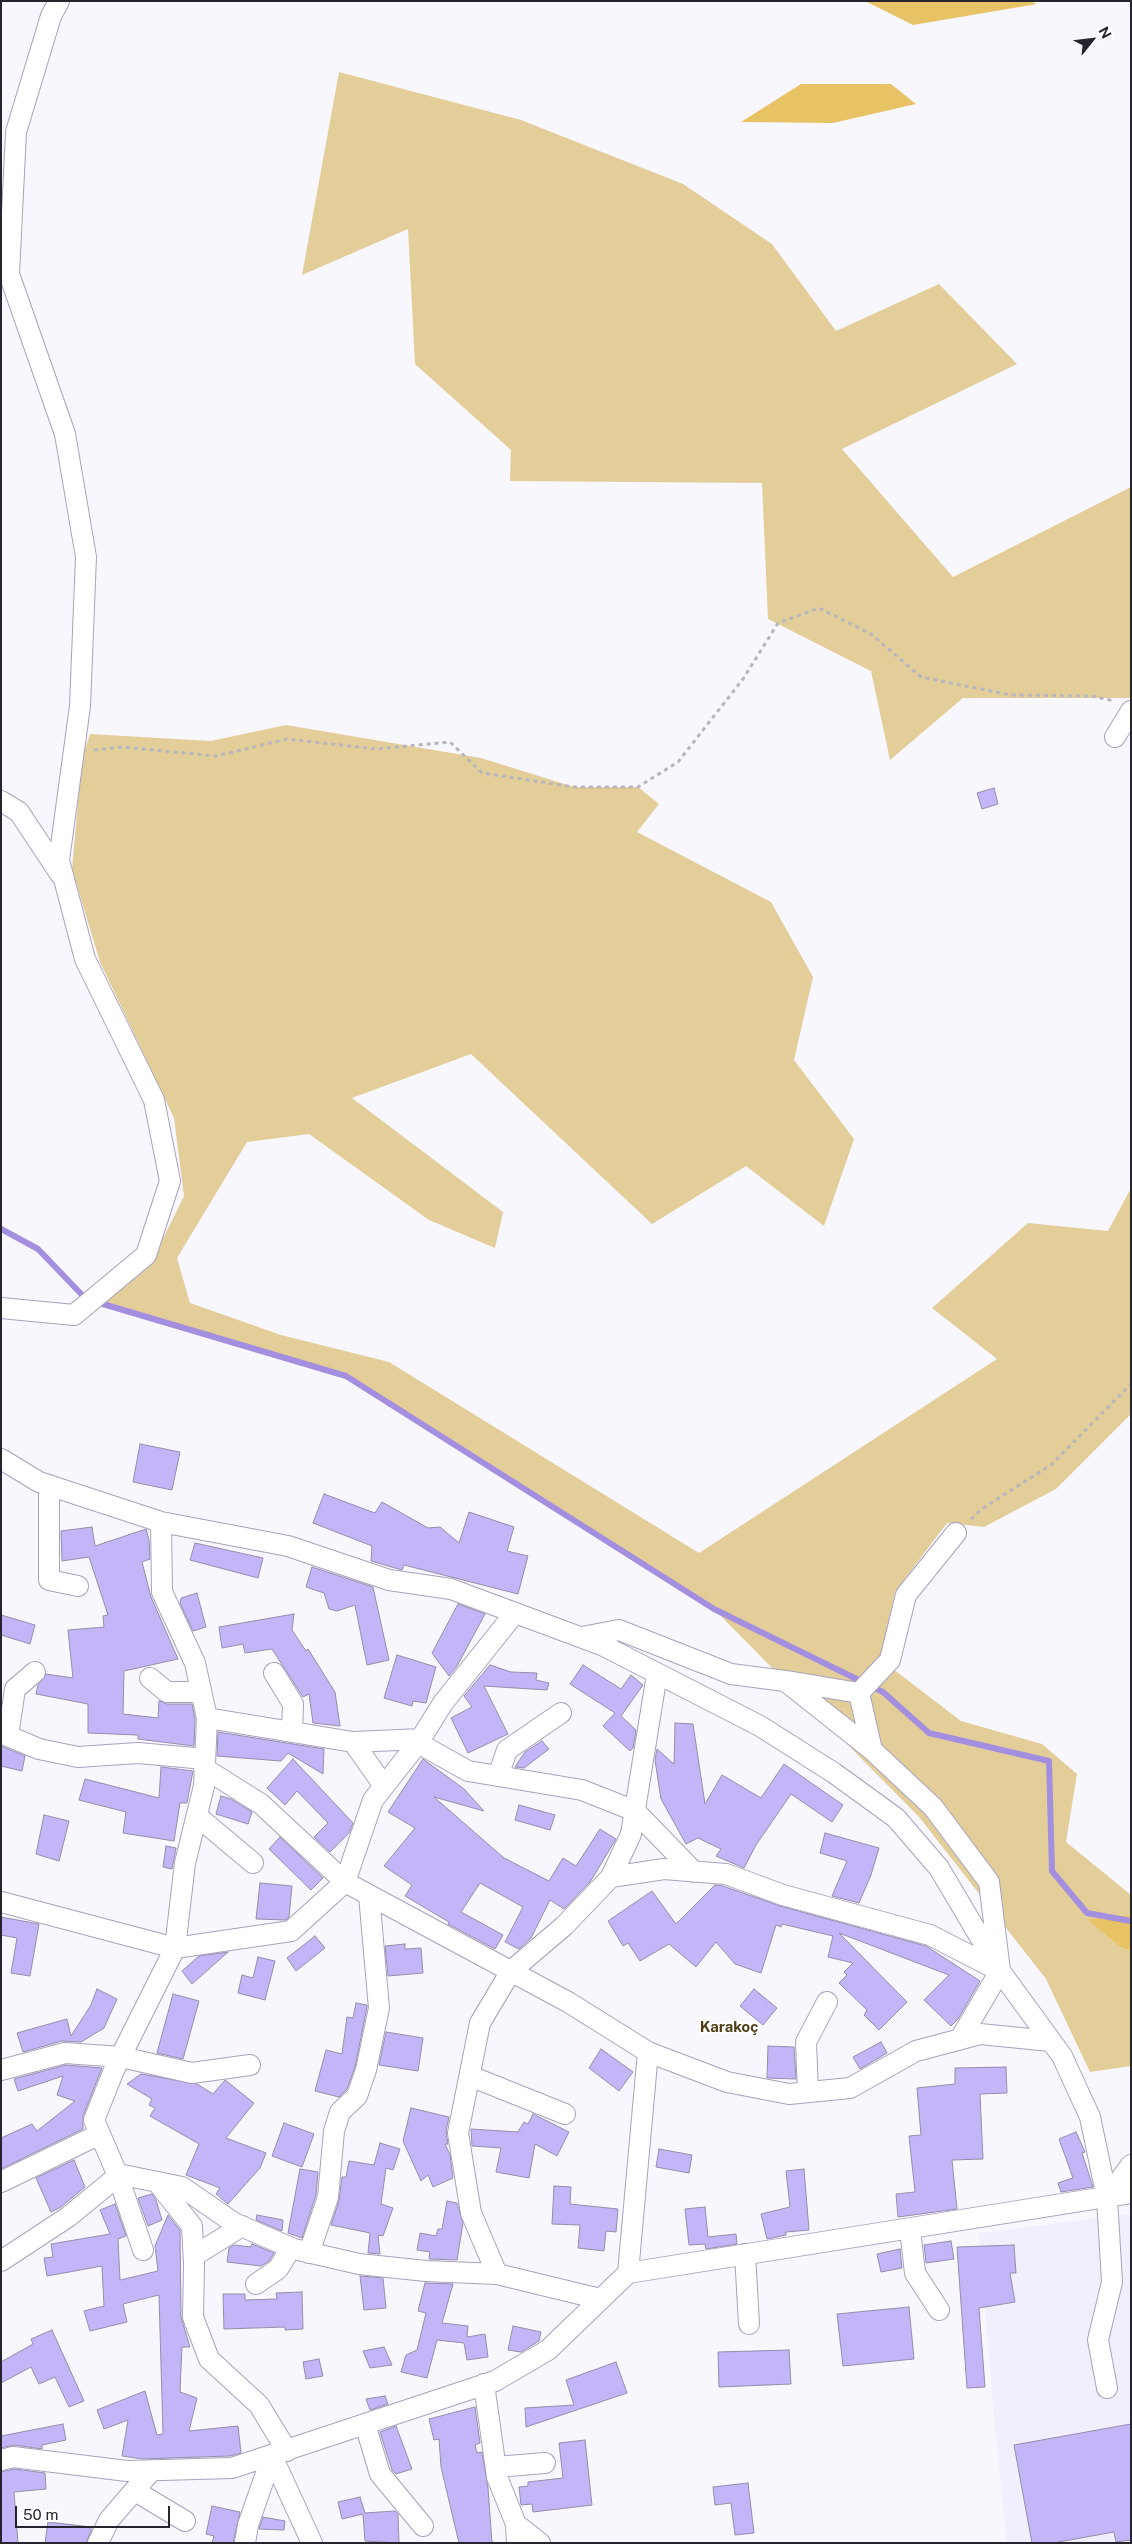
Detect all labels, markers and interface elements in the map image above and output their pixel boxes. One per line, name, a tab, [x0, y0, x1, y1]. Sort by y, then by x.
north arrow	[1067, 15, 1117, 65]
text: N	[1095, 24, 1115, 41]
district label: Karakoç	[700, 2018, 758, 2036]
scale bar	[18, 2496, 172, 2528]
text: 50 m	[23, 2506, 58, 2523]

